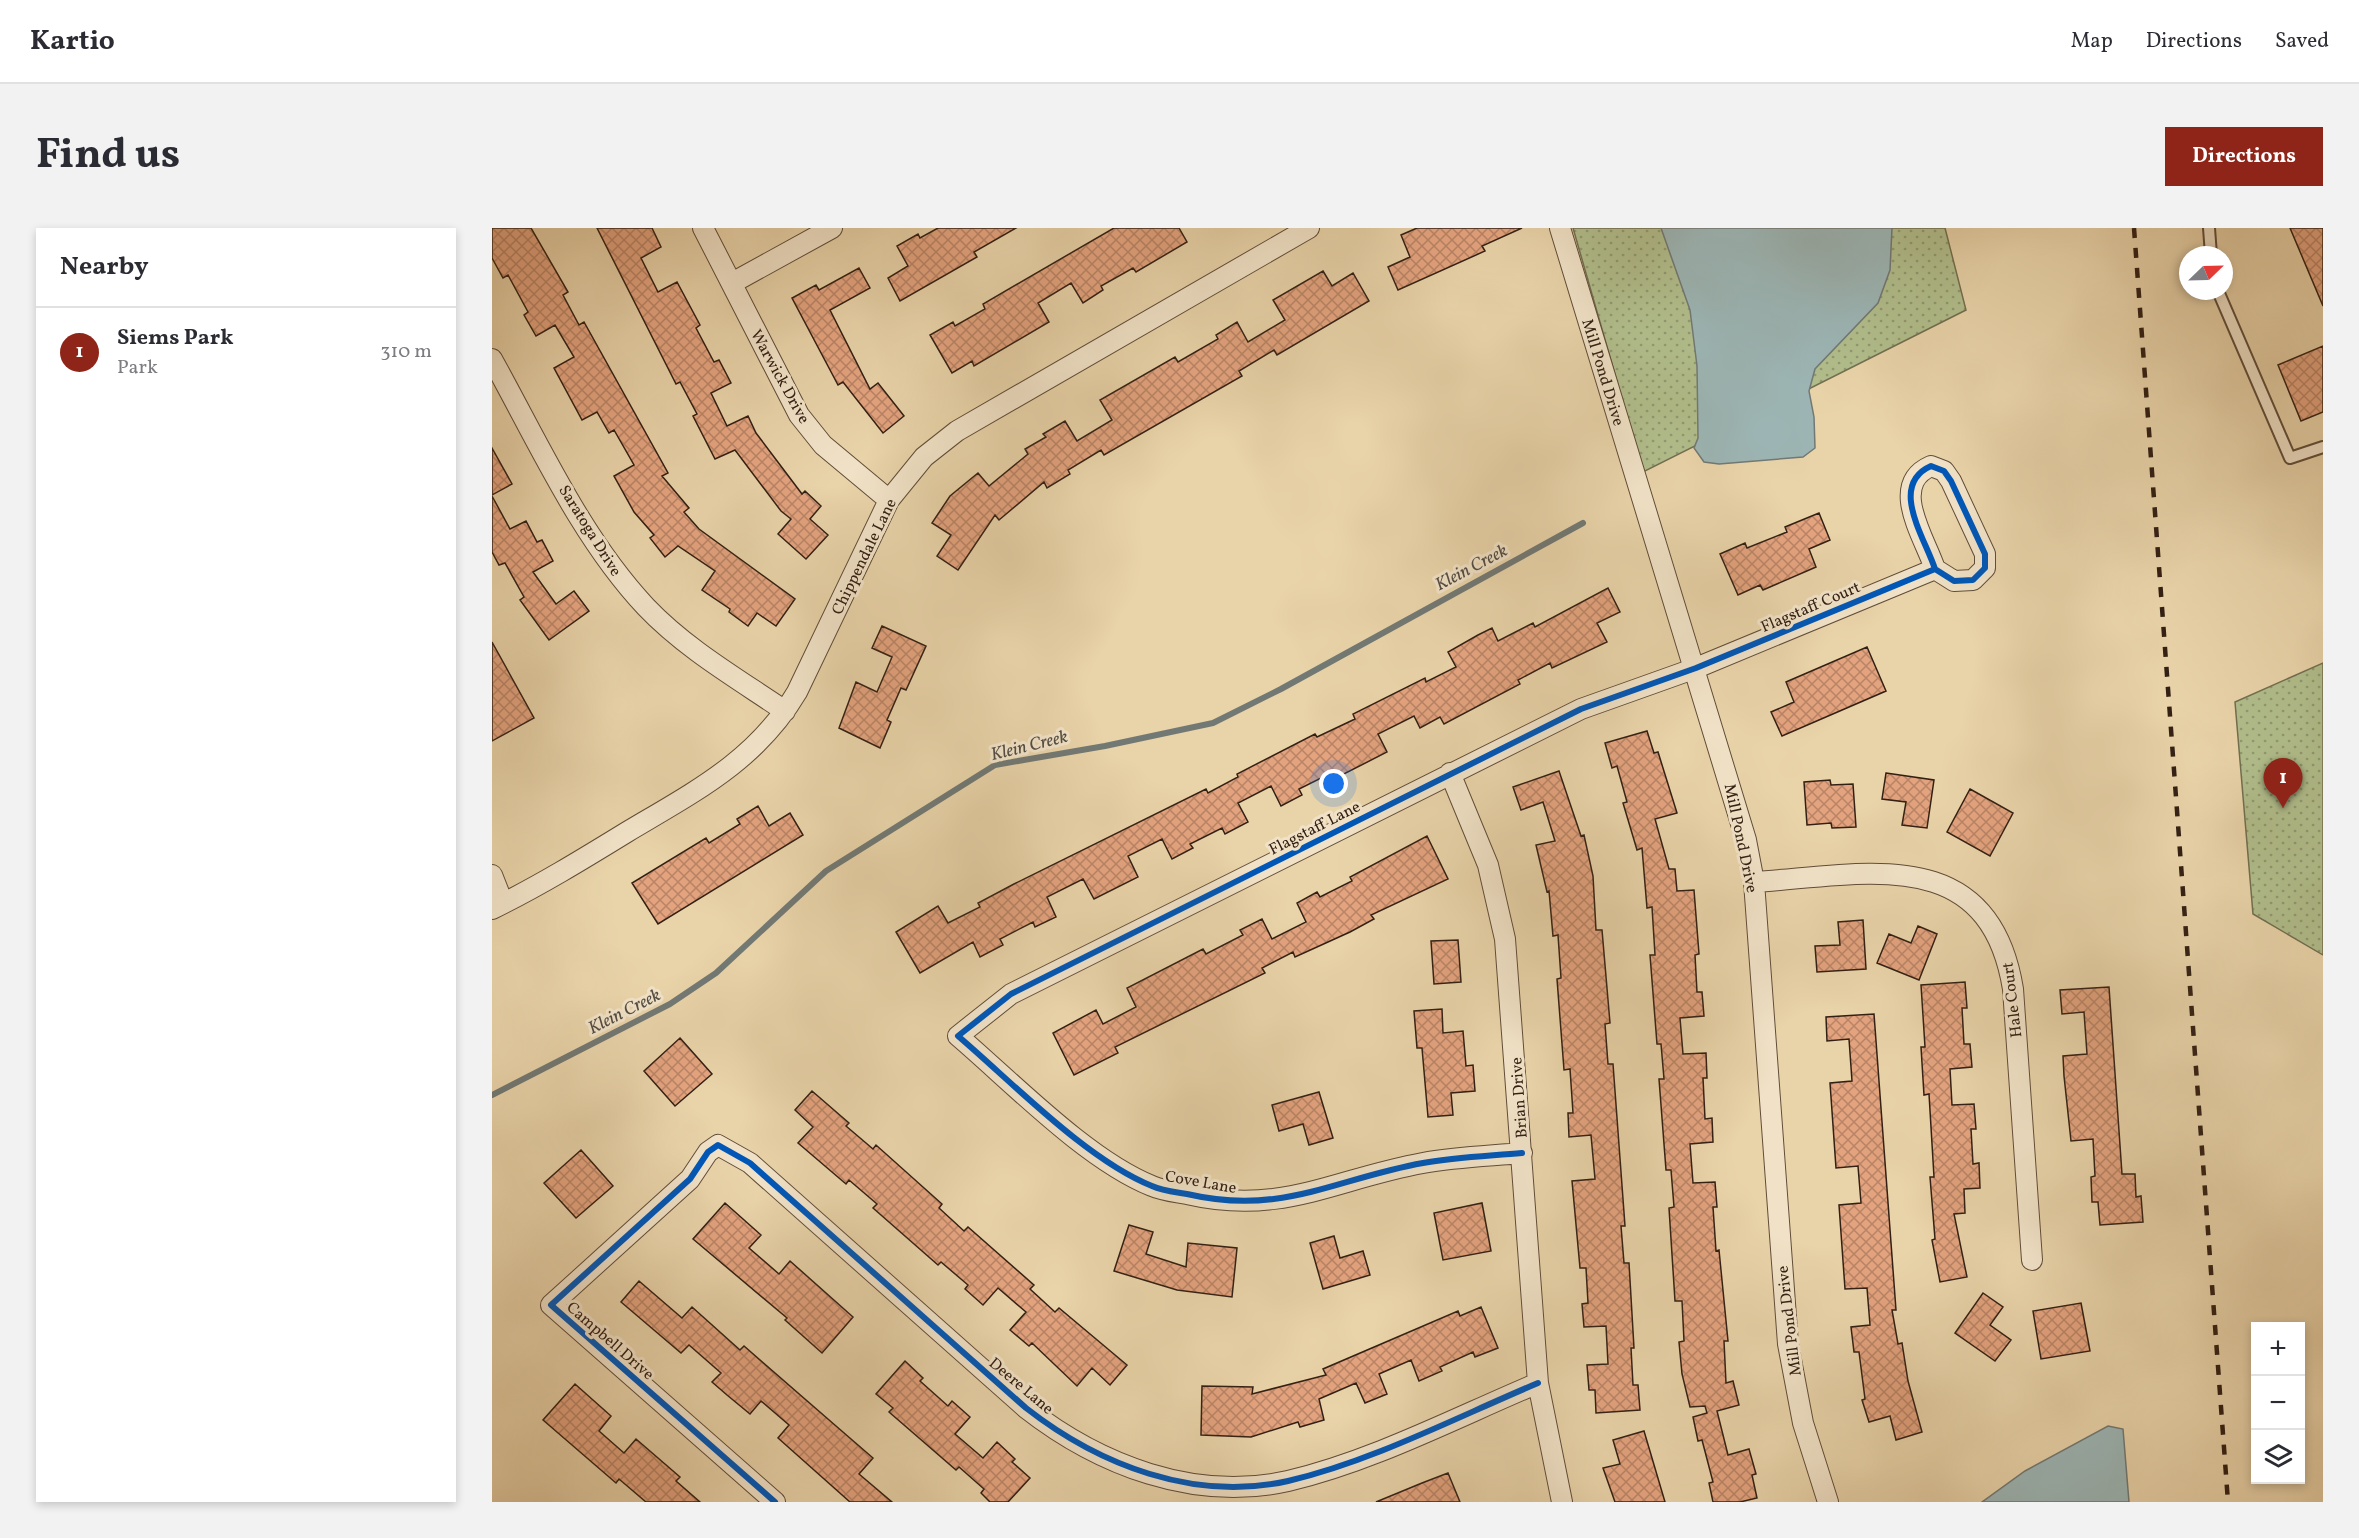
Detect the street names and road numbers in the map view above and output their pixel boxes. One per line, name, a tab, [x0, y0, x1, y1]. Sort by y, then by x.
street label: Mill Pond Drive	[1575, 316, 1629, 429]
street label: Warwick Drive	[744, 326, 814, 428]
street label: Saratoga Drive	[553, 481, 626, 581]
street label: Chippendale Lane	[827, 495, 903, 619]
street label: Flagstaff Court	[1758, 577, 1864, 639]
street label: Mill Pond Drive	[1718, 782, 1762, 895]
street label: Flagstaff Lane	[1265, 796, 1364, 861]
street label: Hale Court	[1997, 960, 2029, 1039]
street label: Brian Drive	[1506, 1057, 1534, 1139]
street label: Cove Lane	[1163, 1166, 1238, 1200]
street label: Mill Pond Drive	[1772, 1264, 1808, 1377]
street label: Campbell Drive	[561, 1297, 658, 1386]
street label: Deere Lane	[984, 1353, 1058, 1420]

